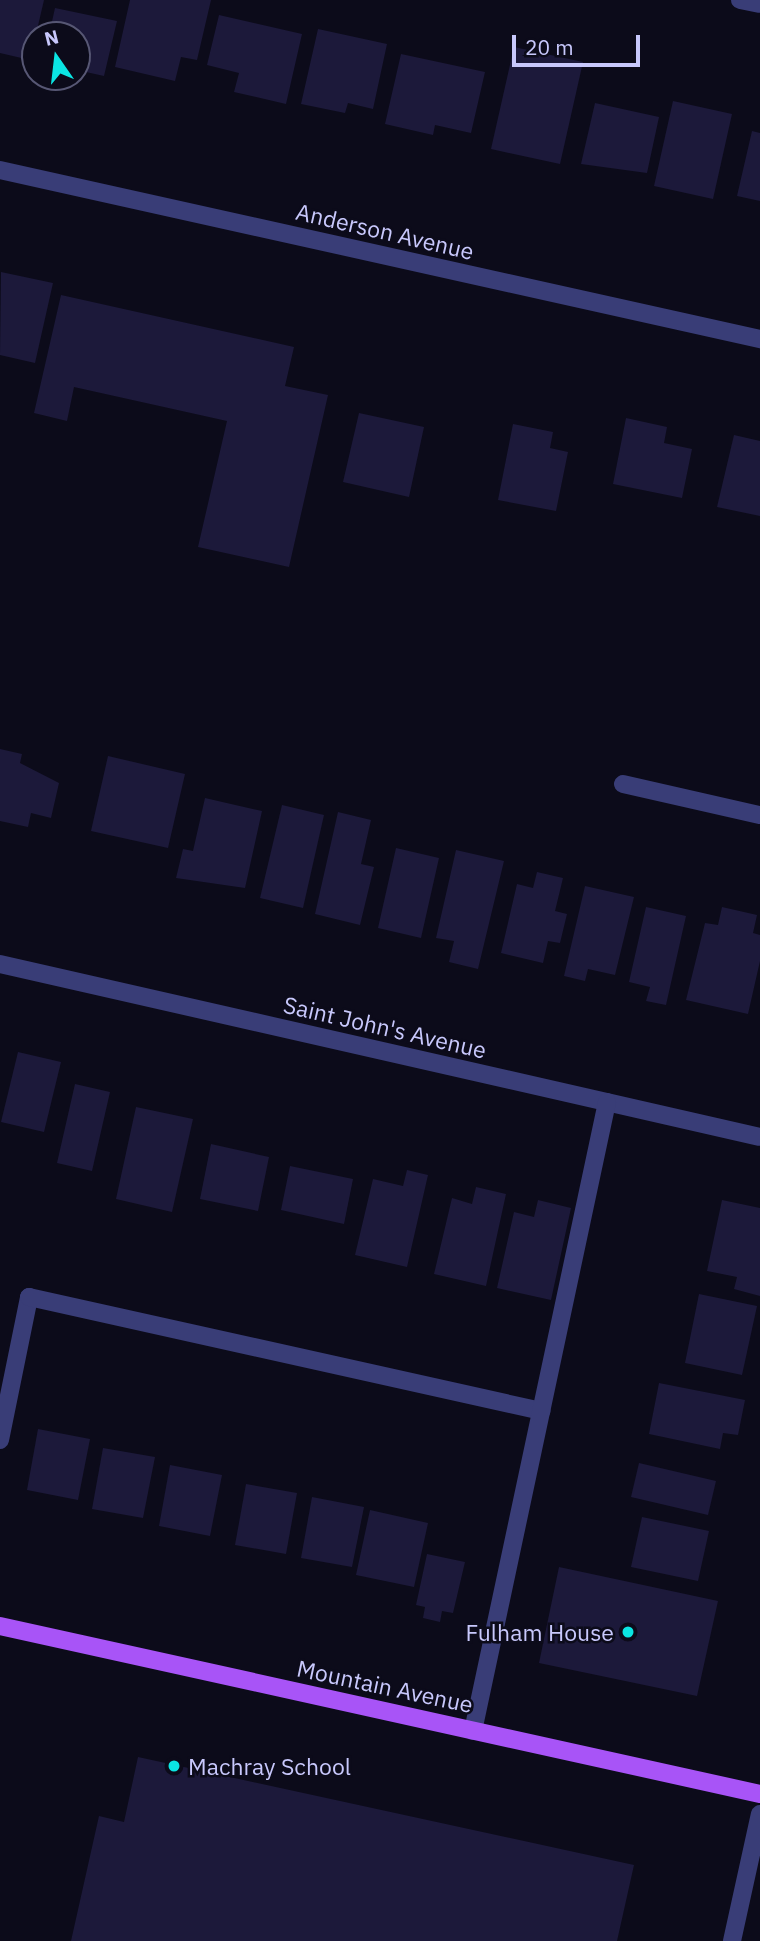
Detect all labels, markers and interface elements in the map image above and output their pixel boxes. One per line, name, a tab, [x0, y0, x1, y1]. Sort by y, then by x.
north arrow	[21, 21, 91, 91]
scale bar	[515, 21, 643, 65]
text: N	[42, 24, 61, 51]
text: 20 m	[525, 33, 574, 61]
street label: Anderson Avenue	[293, 197, 477, 265]
street label: Saint John's Avenue	[281, 990, 489, 1064]
place label: Fulham House	[466, 1618, 614, 1646]
marker: Fulham House	[620, 1624, 636, 1640]
street label: Mountain Avenue	[295, 1654, 475, 1718]
place label: Machray School	[188, 1752, 351, 1780]
marker: Machray School	[166, 1758, 182, 1774]

